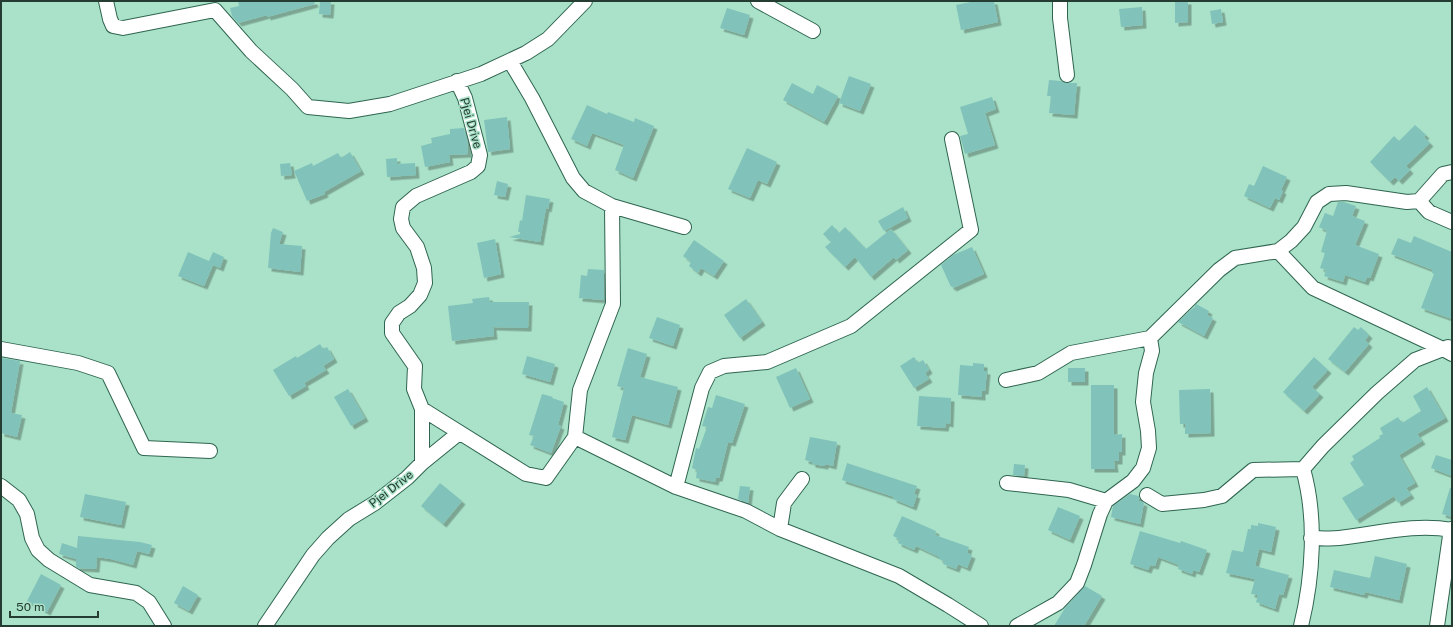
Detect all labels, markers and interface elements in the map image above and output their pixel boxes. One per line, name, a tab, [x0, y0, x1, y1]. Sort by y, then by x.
street label: Pjei Drive	[457, 96, 485, 150]
street label: Pjei Drive	[366, 467, 416, 511]
scale bar	[10, 593, 98, 619]
text: 50 m	[16, 600, 44, 614]

